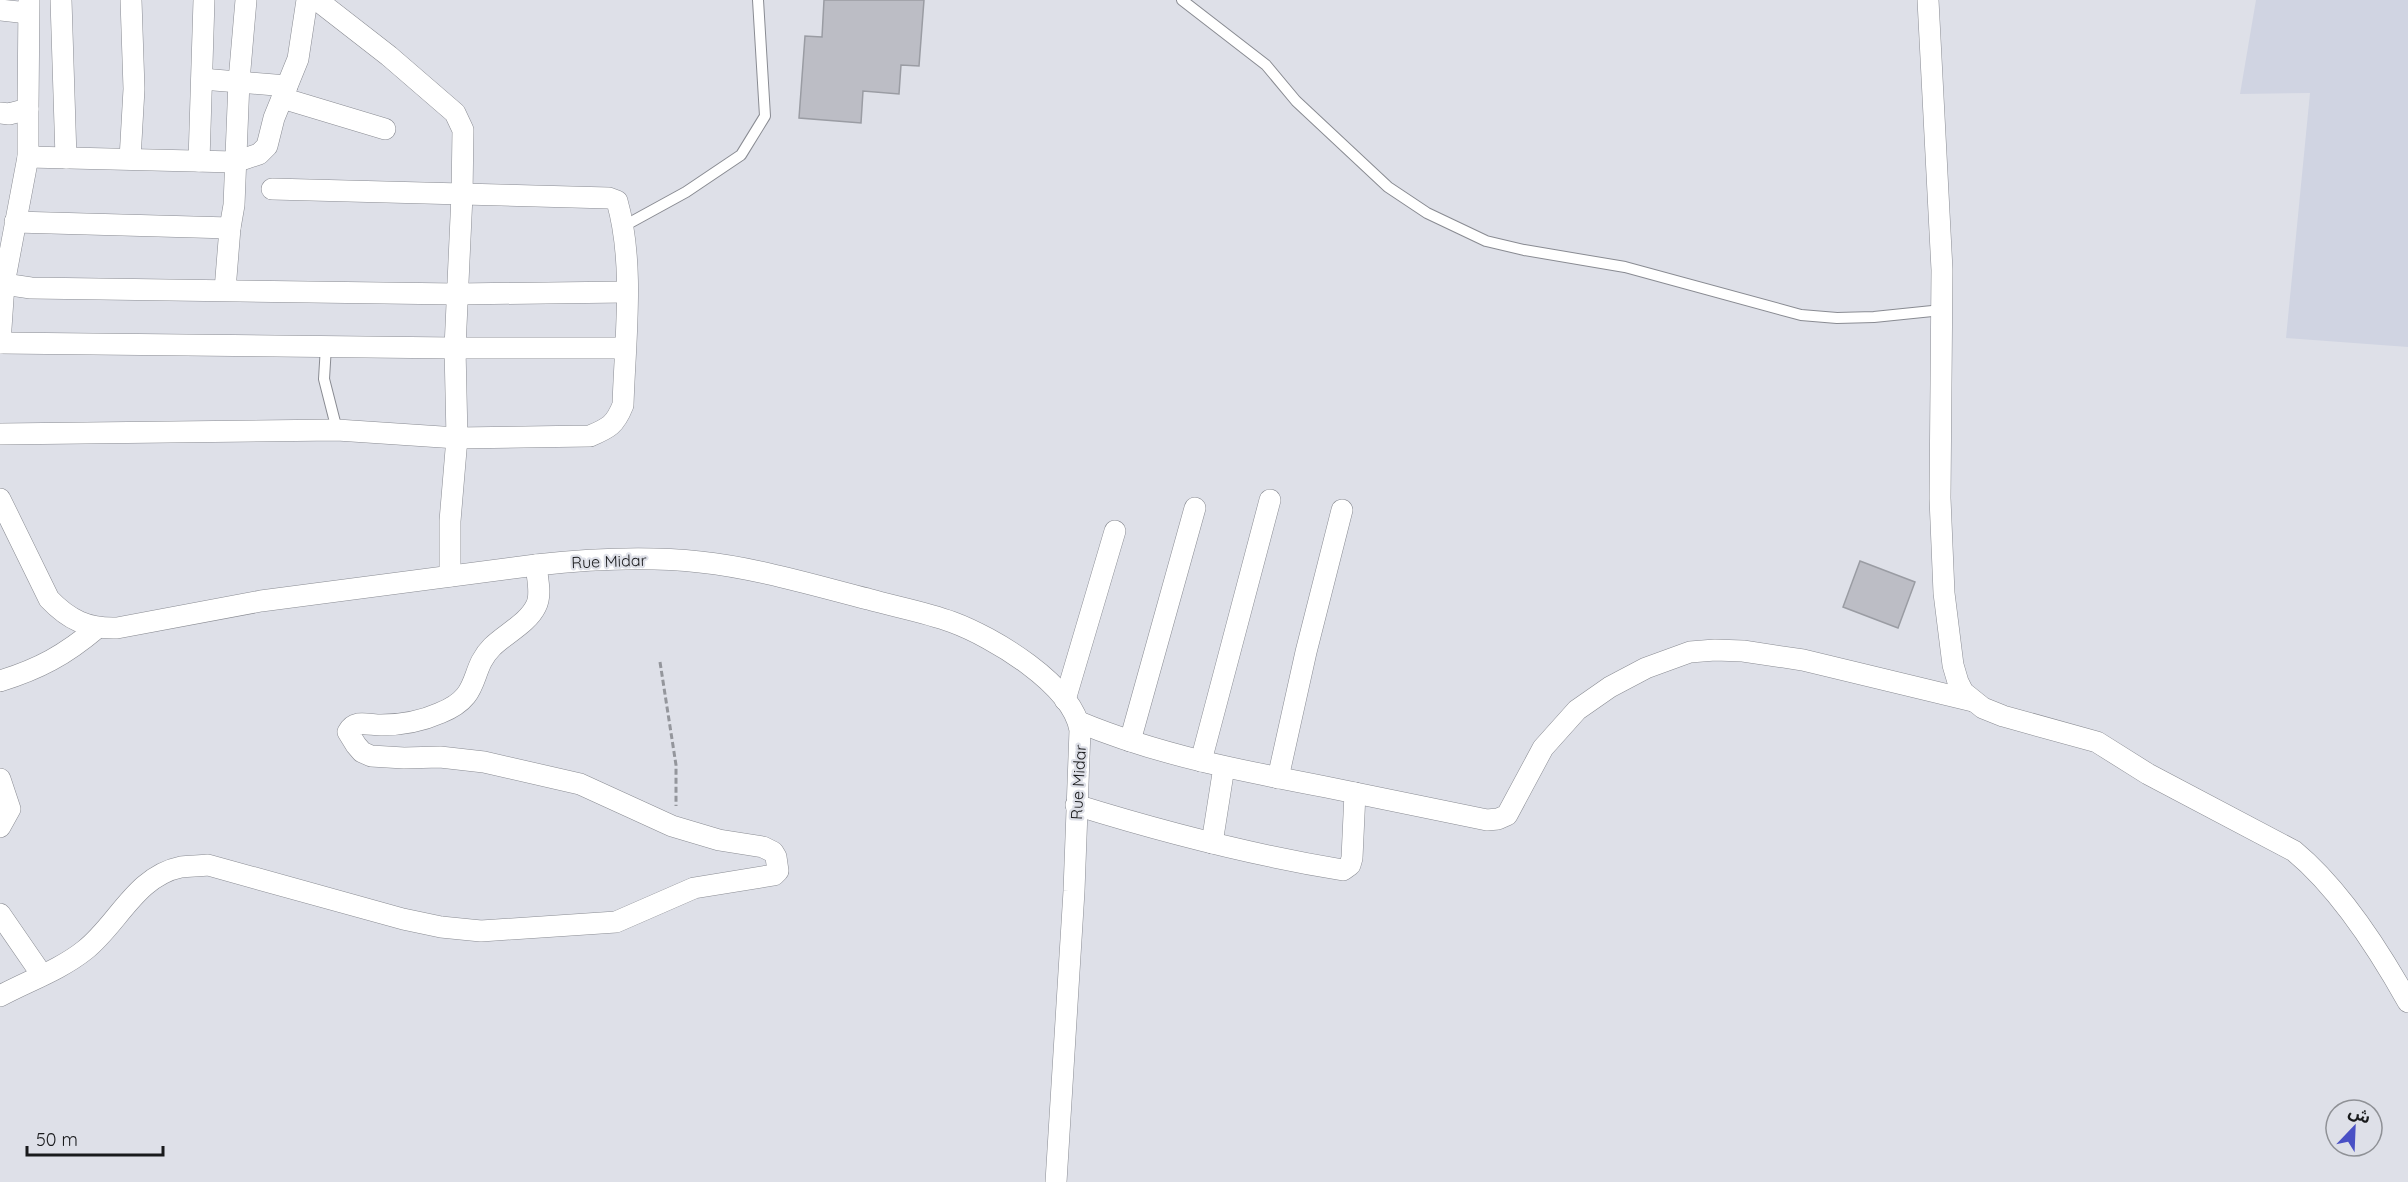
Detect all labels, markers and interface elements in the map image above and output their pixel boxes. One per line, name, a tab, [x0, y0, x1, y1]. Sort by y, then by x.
street label: Rue Midar	[571, 550, 647, 572]
street label: Rue Midar	[1066, 744, 1090, 820]
north arrow	[2324, 1098, 2384, 1158]
text: ش	[2346, 1101, 2374, 1128]
scale bar	[27, 1119, 164, 1157]
text: 50 m	[36, 1128, 78, 1151]

